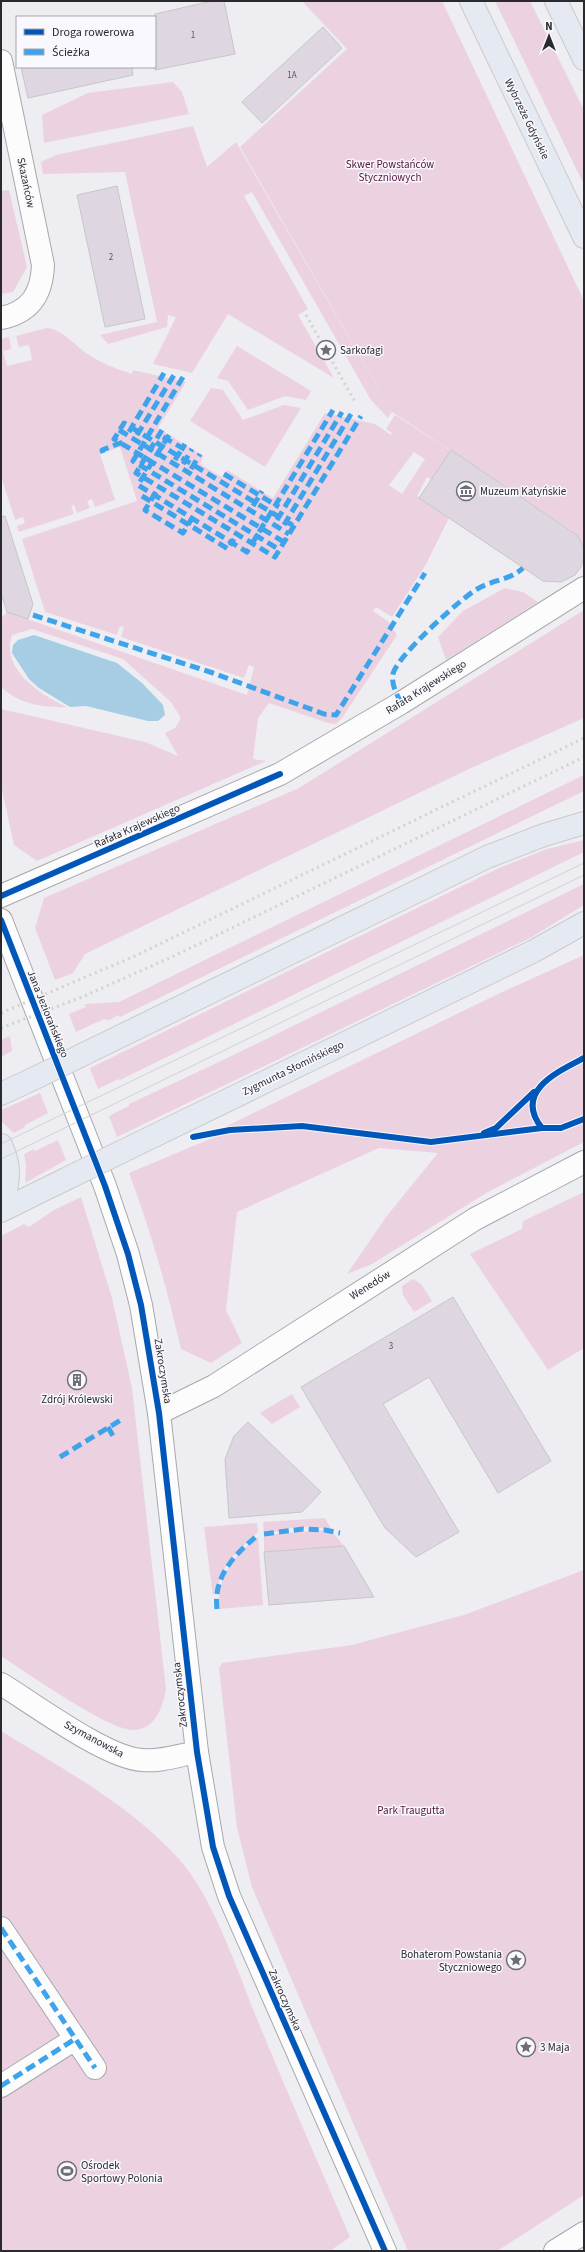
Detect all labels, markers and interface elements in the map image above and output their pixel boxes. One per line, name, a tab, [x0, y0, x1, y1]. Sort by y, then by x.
legend	[16, 16, 156, 68]
north arrow	[529, 16, 569, 56]
text: N	[545, 19, 553, 34]
text: Droga rowerowa	[52, 24, 134, 41]
house number: 1	[191, 29, 195, 42]
text: Ścieżka	[52, 44, 90, 61]
house number: 1A	[287, 69, 297, 82]
street label: Wybrzeże Gdyńskie	[501, 76, 553, 162]
street label: Skazańców	[13, 156, 39, 210]
park label: Skwer Powstańców Styczniowych	[346, 157, 434, 185]
house number: 2	[109, 251, 114, 264]
place icon: Sarkofagi	[315, 339, 337, 361]
place label: Sarkofagi	[340, 343, 383, 358]
museum icon: Muzeum Katyńskie	[455, 480, 477, 502]
place label: Muzeum Katyńskie	[480, 484, 567, 499]
street label: Rafała Krajewskiego	[383, 656, 469, 718]
street label: Rafała Krajewskiego	[92, 800, 182, 852]
street label: Jana Jeziorańskiego	[24, 968, 72, 1060]
street label: Zygmunta Słomińskiego	[240, 1037, 346, 1099]
street label: Wenedów	[347, 1267, 393, 1303]
street label: Zakroczymska	[150, 1337, 176, 1405]
house number: 3	[389, 1340, 394, 1353]
building icon: Zdrój Królewski	[66, 1369, 88, 1391]
place label: Zdrój Królewski	[41, 1392, 113, 1407]
street label: Zakroczymska	[169, 1661, 191, 1729]
street label: Szymanowska	[61, 1717, 127, 1761]
park label: Park Traugutta	[377, 1803, 445, 1818]
place label: Bohaterom Powstania Styczniowego	[401, 1947, 502, 1975]
place icon: Bohaterom Powstania Styczniowego	[505, 1949, 527, 1971]
street label: Zakroczymska	[265, 1967, 305, 2033]
place icon: 3 Maja	[515, 2036, 537, 2058]
place label: 3 Maja	[540, 2040, 569, 2055]
place label: Ośrodek Sportowy Polonia	[81, 2158, 162, 2186]
sports icon: Ośrodek Sportowy Polonia	[56, 2160, 78, 2182]

